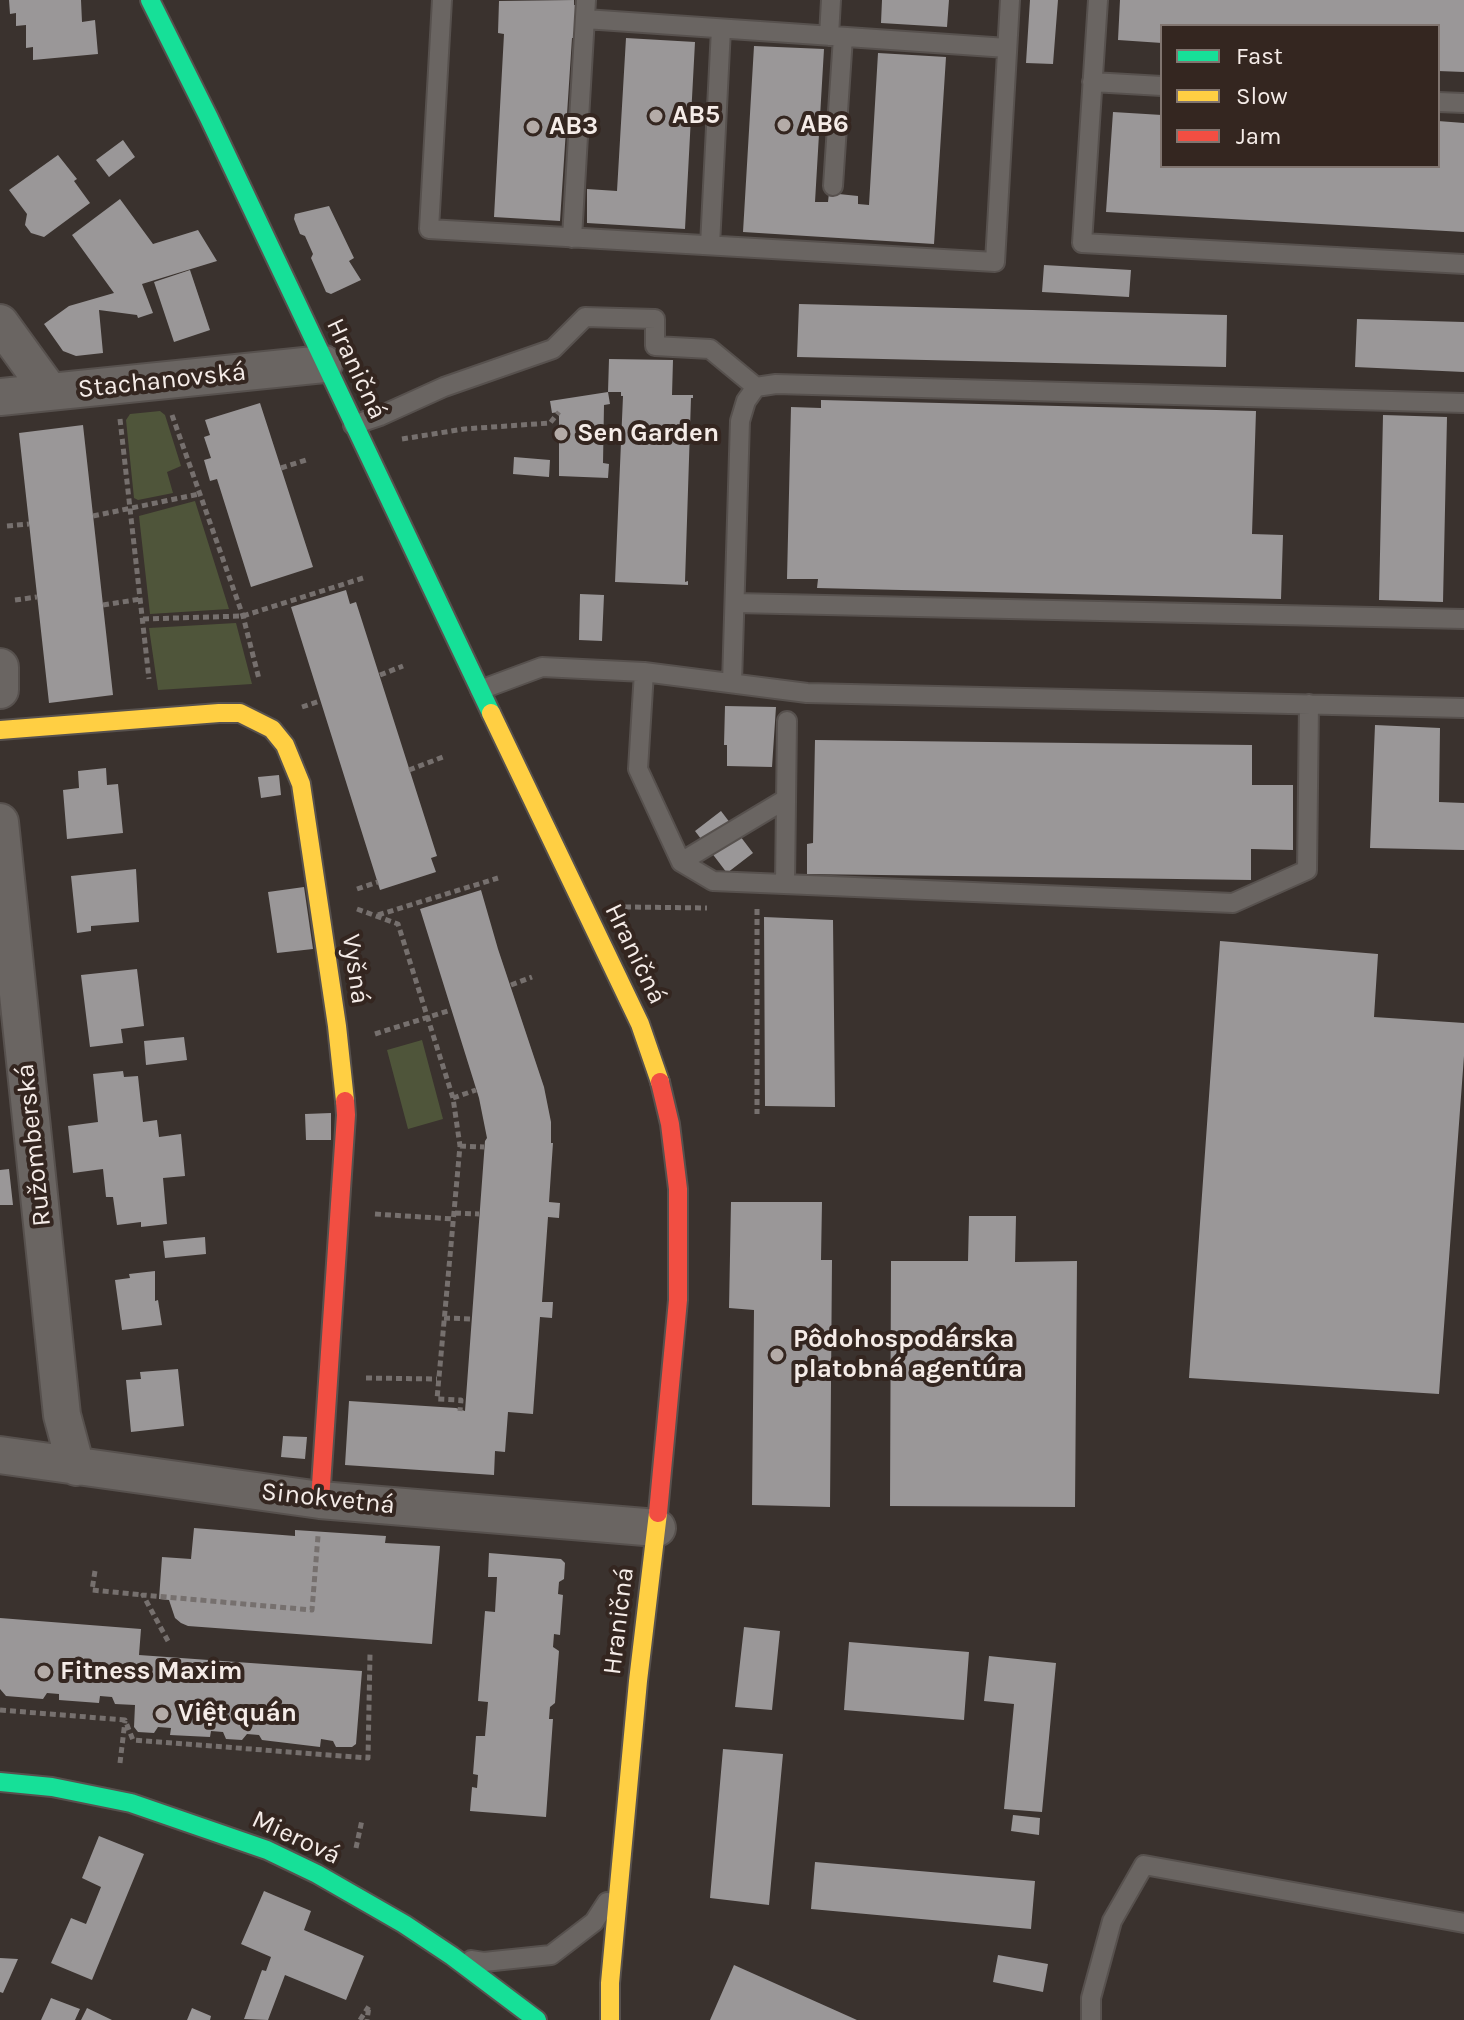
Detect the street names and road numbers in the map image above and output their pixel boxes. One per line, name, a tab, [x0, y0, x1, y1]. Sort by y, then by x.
street label: Hraničná	[319, 313, 393, 425]
street label: Stachanovská	[76, 357, 248, 405]
street label: Hraničná	[597, 899, 673, 1009]
street label: Vyšná	[335, 932, 375, 1006]
street label: Ružomberská	[10, 1062, 58, 1228]
street label: Sinokvetná	[260, 1476, 396, 1522]
street label: Hraničná	[597, 1566, 641, 1676]
street label: Mierová	[247, 1804, 345, 1872]

